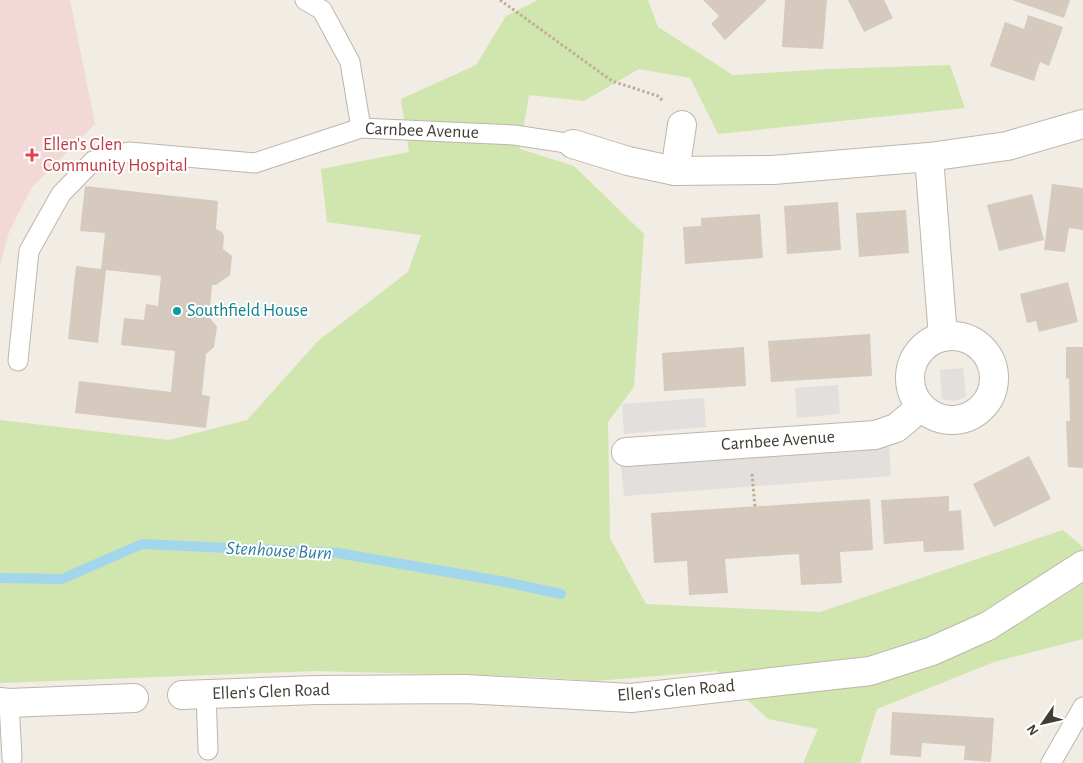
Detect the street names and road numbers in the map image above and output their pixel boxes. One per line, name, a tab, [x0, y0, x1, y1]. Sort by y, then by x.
street label: Carnbee Avenue	[365, 120, 479, 142]
street label: Carnbee Avenue	[721, 428, 835, 454]
street label: Ellen's Glen Road	[616, 677, 736, 705]
street label: Ellen's Glen Road	[212, 681, 330, 703]

